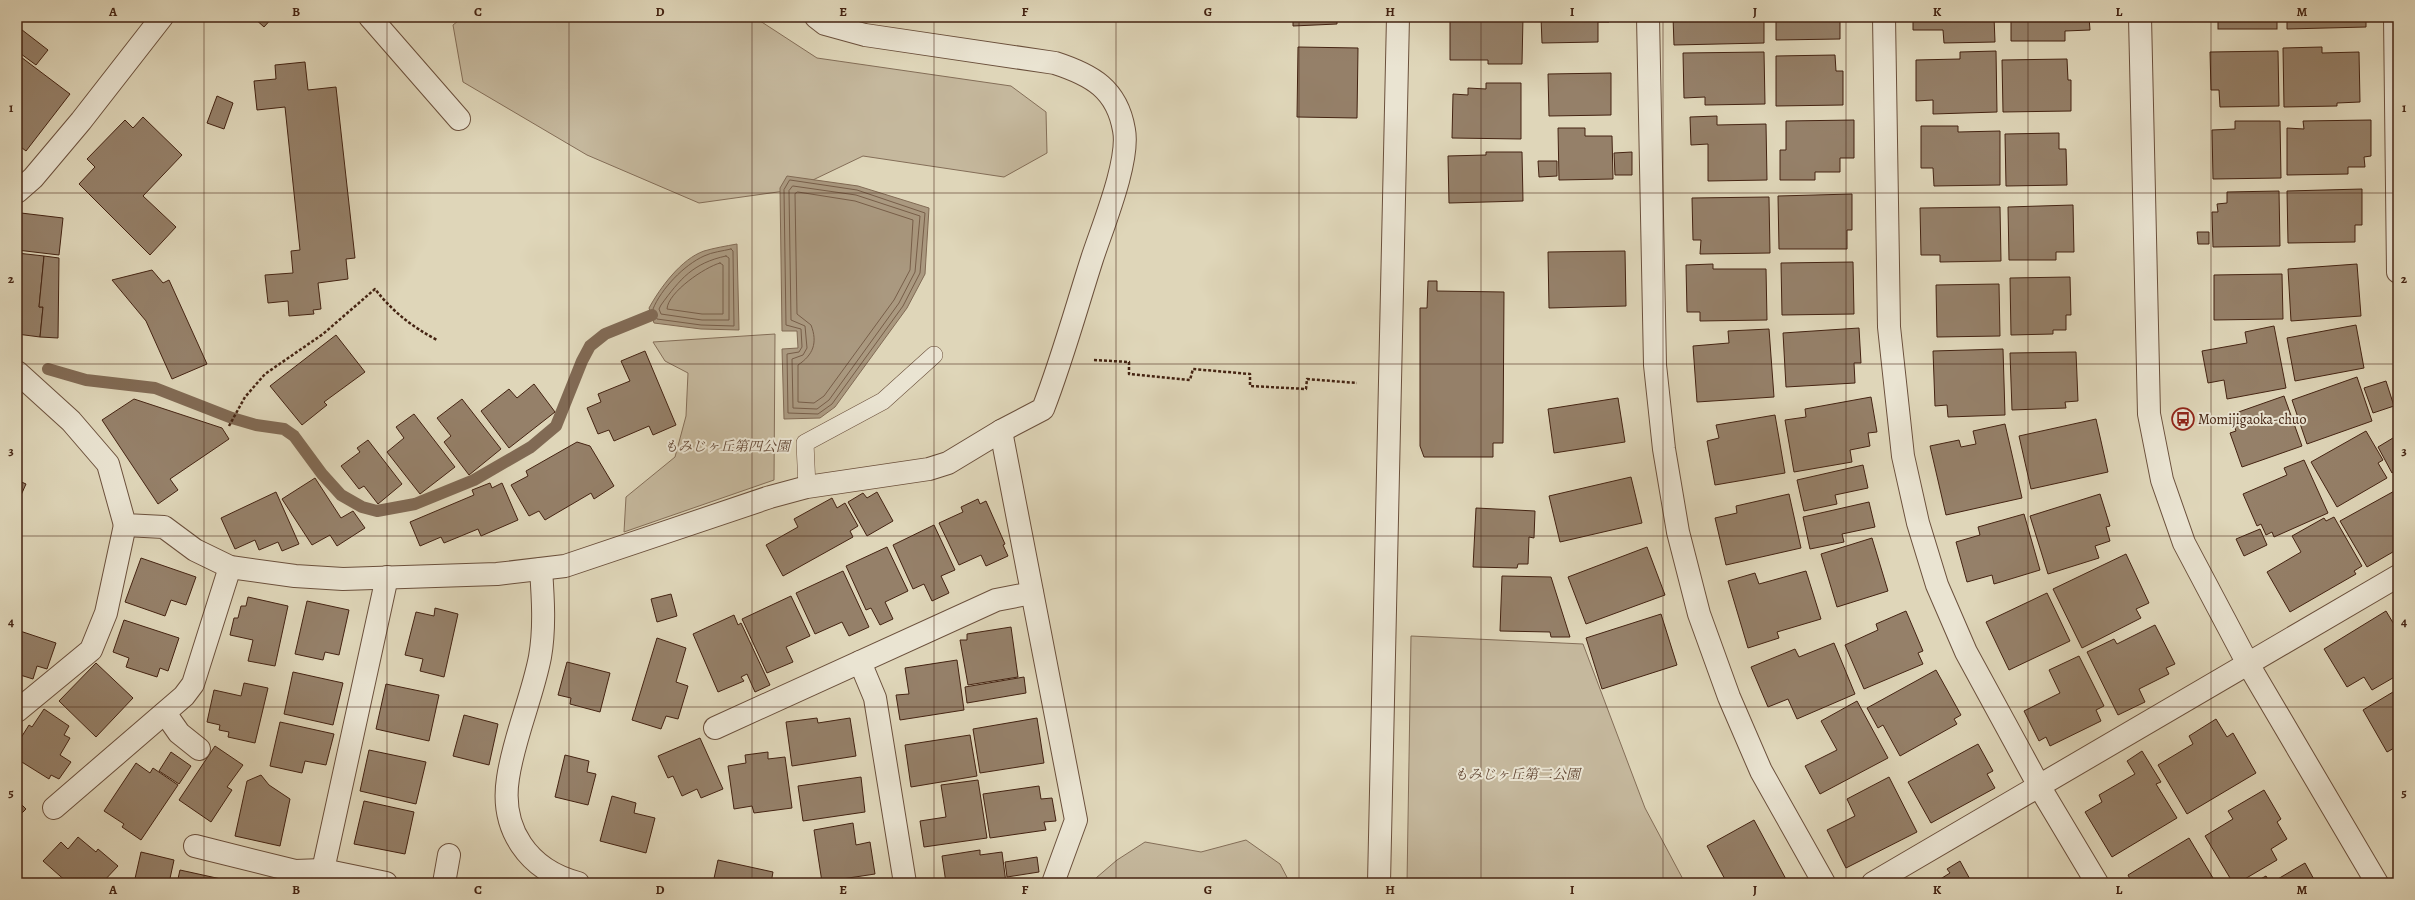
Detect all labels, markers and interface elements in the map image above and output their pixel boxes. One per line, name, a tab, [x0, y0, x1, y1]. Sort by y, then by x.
text: A	[108, 3, 118, 20]
text: B	[292, 3, 300, 20]
text: C	[474, 3, 482, 20]
text: D	[655, 3, 665, 20]
text: E	[839, 3, 847, 20]
text: F	[1022, 3, 1029, 20]
text: G	[1204, 3, 1212, 20]
text: H	[1385, 3, 1395, 20]
text: I	[1570, 3, 1575, 20]
text: J	[1753, 3, 1757, 20]
text: K	[1933, 3, 1942, 20]
text: L	[2116, 3, 2123, 20]
text: M	[2297, 3, 2308, 20]
text: 1	[9, 99, 14, 116]
text: 1	[2402, 99, 2407, 116]
text: 2	[8, 270, 15, 287]
text: 2	[2401, 270, 2408, 287]
bus stop icon: Momijigaoka-chuo	[2170, 406, 2196, 432]
place label: Momijigaoka-chuo	[2198, 410, 2306, 429]
park label: もみじヶ丘第四公園	[664, 437, 792, 456]
text: 3	[8, 442, 14, 459]
text: 3	[2401, 442, 2407, 459]
text: 4	[8, 613, 14, 630]
text: 4	[2401, 613, 2407, 630]
park label: もみじヶ丘第二公園	[1454, 765, 1582, 784]
text: 5	[8, 784, 14, 801]
text: 5	[2401, 784, 2407, 801]
text: A	[108, 881, 118, 898]
text: B	[292, 881, 300, 898]
text: C	[474, 881, 482, 898]
text: D	[655, 881, 665, 898]
text: E	[839, 881, 847, 898]
text: F	[1022, 881, 1029, 898]
text: G	[1204, 881, 1212, 898]
text: H	[1385, 881, 1395, 898]
text: I	[1570, 881, 1575, 898]
text: J	[1753, 881, 1757, 898]
text: K	[1933, 881, 1942, 898]
text: L	[2116, 881, 2123, 898]
text: M	[2297, 881, 2308, 898]

